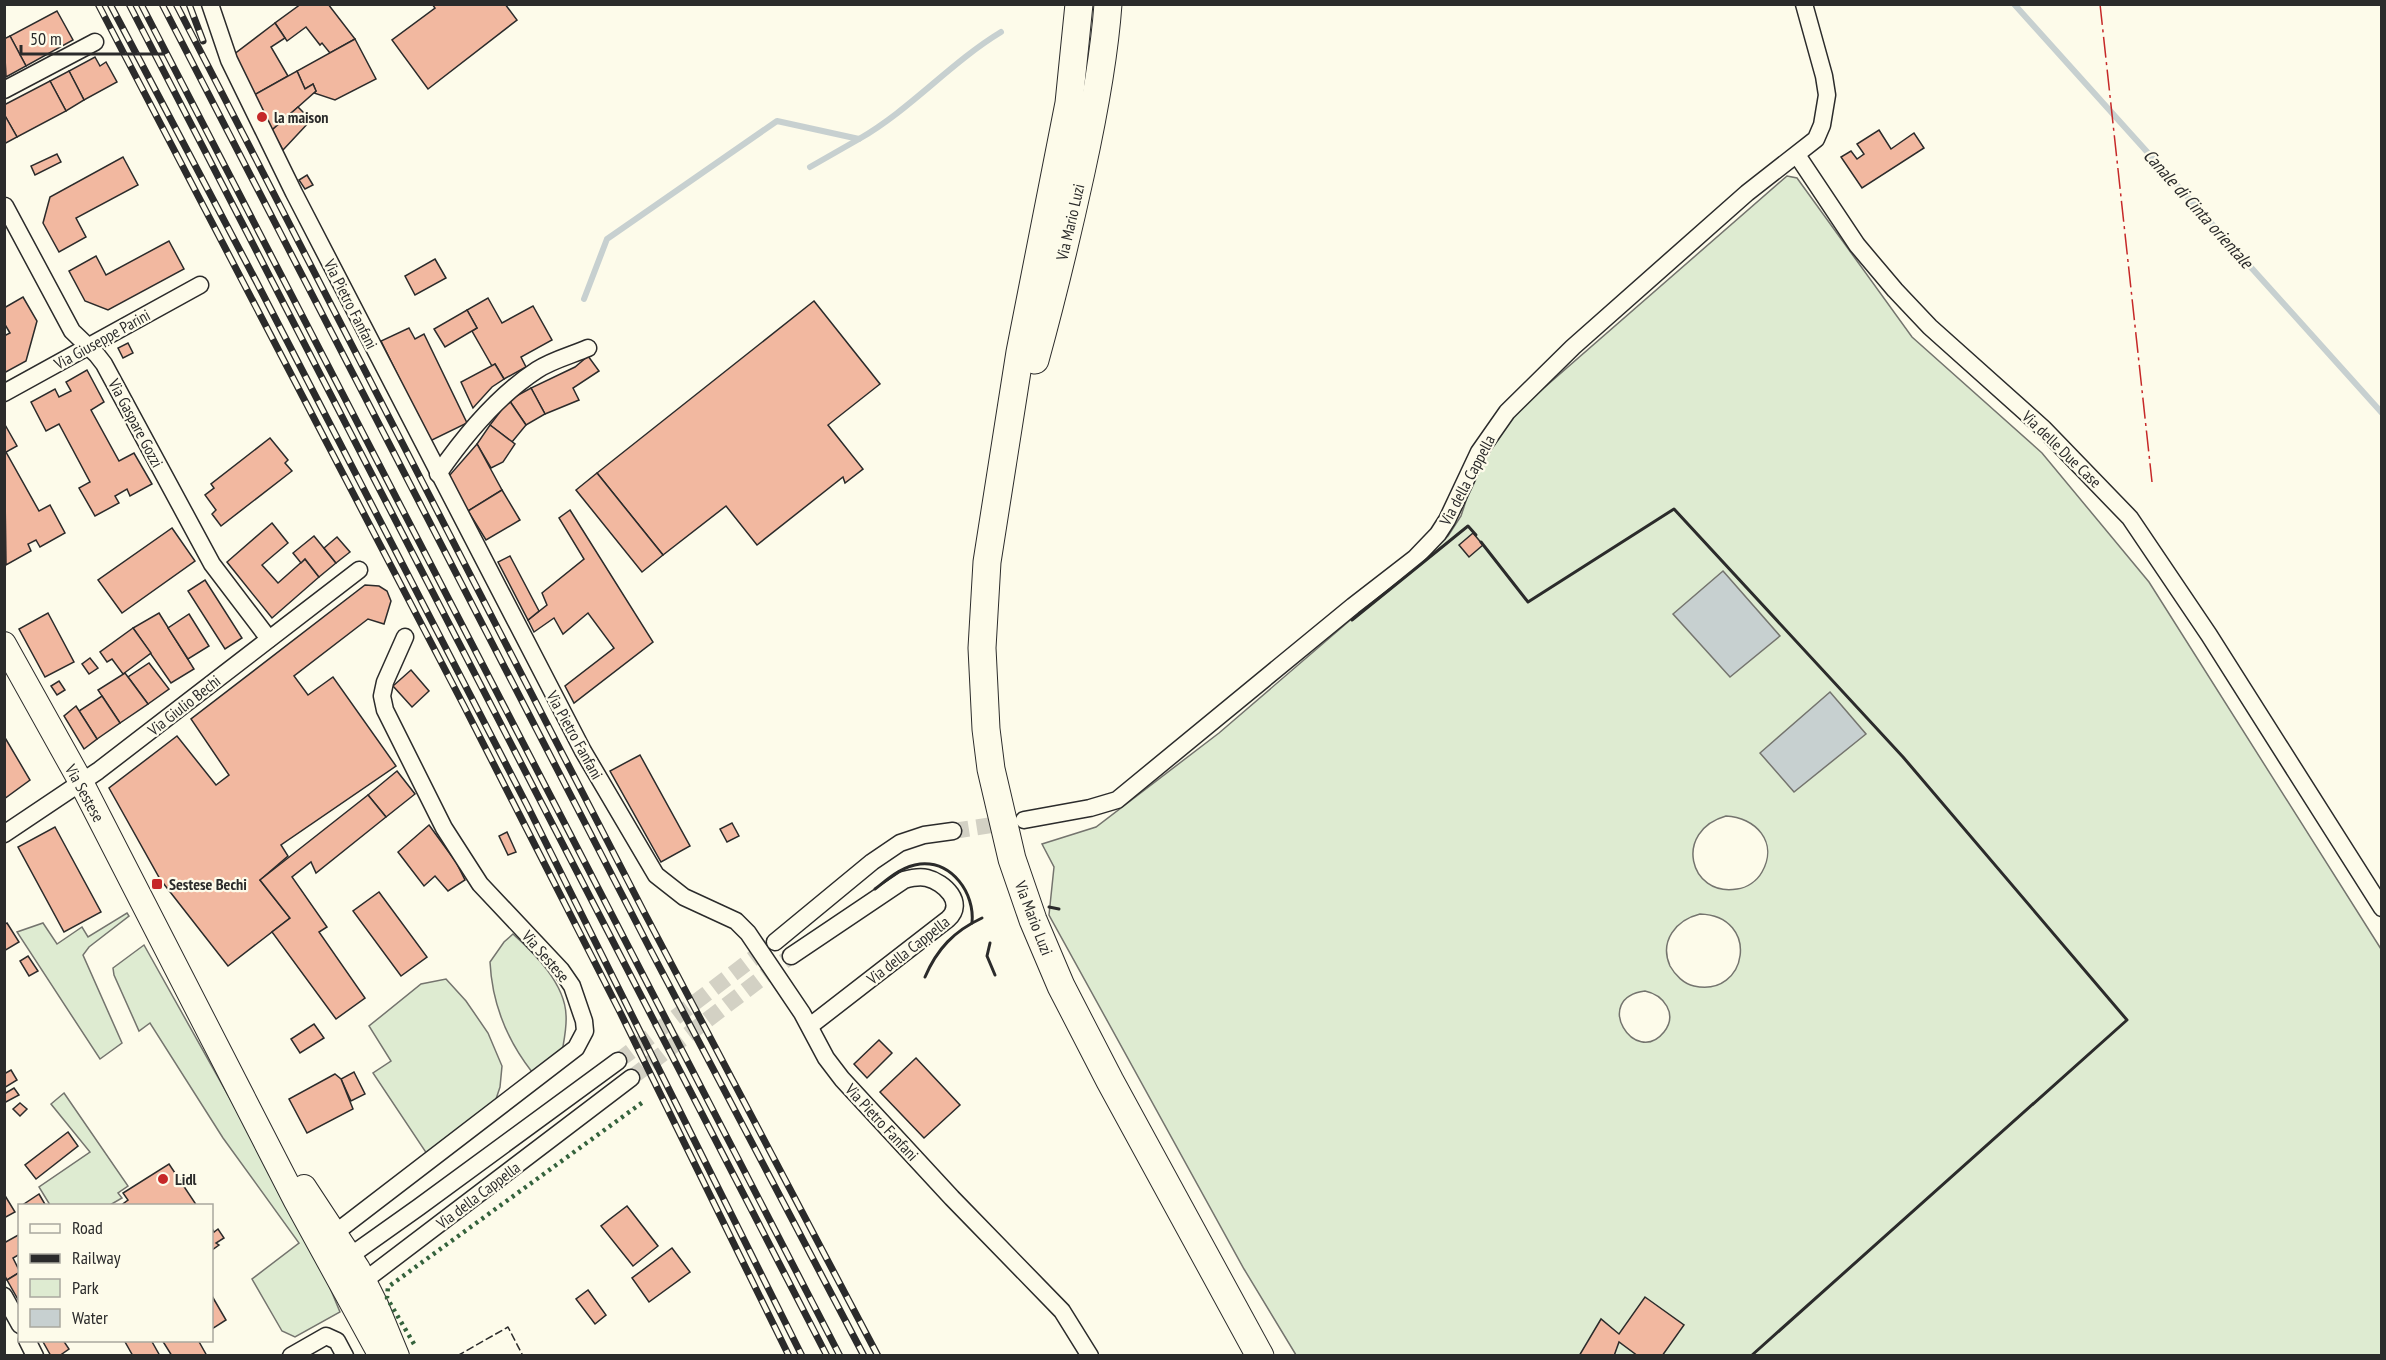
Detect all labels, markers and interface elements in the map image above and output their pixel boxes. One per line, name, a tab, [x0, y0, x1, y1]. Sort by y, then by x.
scale bar	[21, 18, 164, 56]
text: 50 m	[30, 27, 62, 50]
place label: la maison	[274, 107, 329, 127]
marker: la maison	[255, 110, 269, 124]
water label: Canale di Cinta orientale	[2139, 144, 2259, 274]
street label: Via Mario Luzi	[1051, 182, 1089, 263]
street label: Via Pietro Fanfani	[319, 255, 382, 352]
street label: Via Giuseppe Parini	[50, 304, 153, 374]
street label: Via Gaspare Gozzi	[104, 374, 168, 471]
street label: Via delle Due Case	[2017, 405, 2106, 492]
street label: Via della Cappella	[1434, 431, 1499, 529]
street label: Via Giulio Bechi	[143, 670, 224, 740]
street label: Via Pietro Fanfani	[542, 686, 608, 783]
street label: Via Sestese	[61, 760, 109, 825]
place label: Sestese Bechi	[169, 874, 247, 894]
marker: Sestese Bechi	[150, 877, 164, 891]
street label: Via Mario Luzi	[1010, 877, 1057, 958]
street label: Via della Cappella	[862, 912, 953, 989]
street label: Via Sestese	[517, 925, 574, 986]
street label: Via Pietro Fanfani	[841, 1079, 923, 1165]
street label: Via della Cappella	[432, 1157, 524, 1233]
place label: Lidl	[175, 1169, 197, 1189]
marker: Lidl	[156, 1172, 170, 1186]
legend	[18, 1204, 213, 1342]
text: Road	[72, 1216, 103, 1239]
text: Railway	[72, 1246, 121, 1269]
text: Park	[72, 1276, 99, 1299]
text: Water	[72, 1306, 108, 1329]

